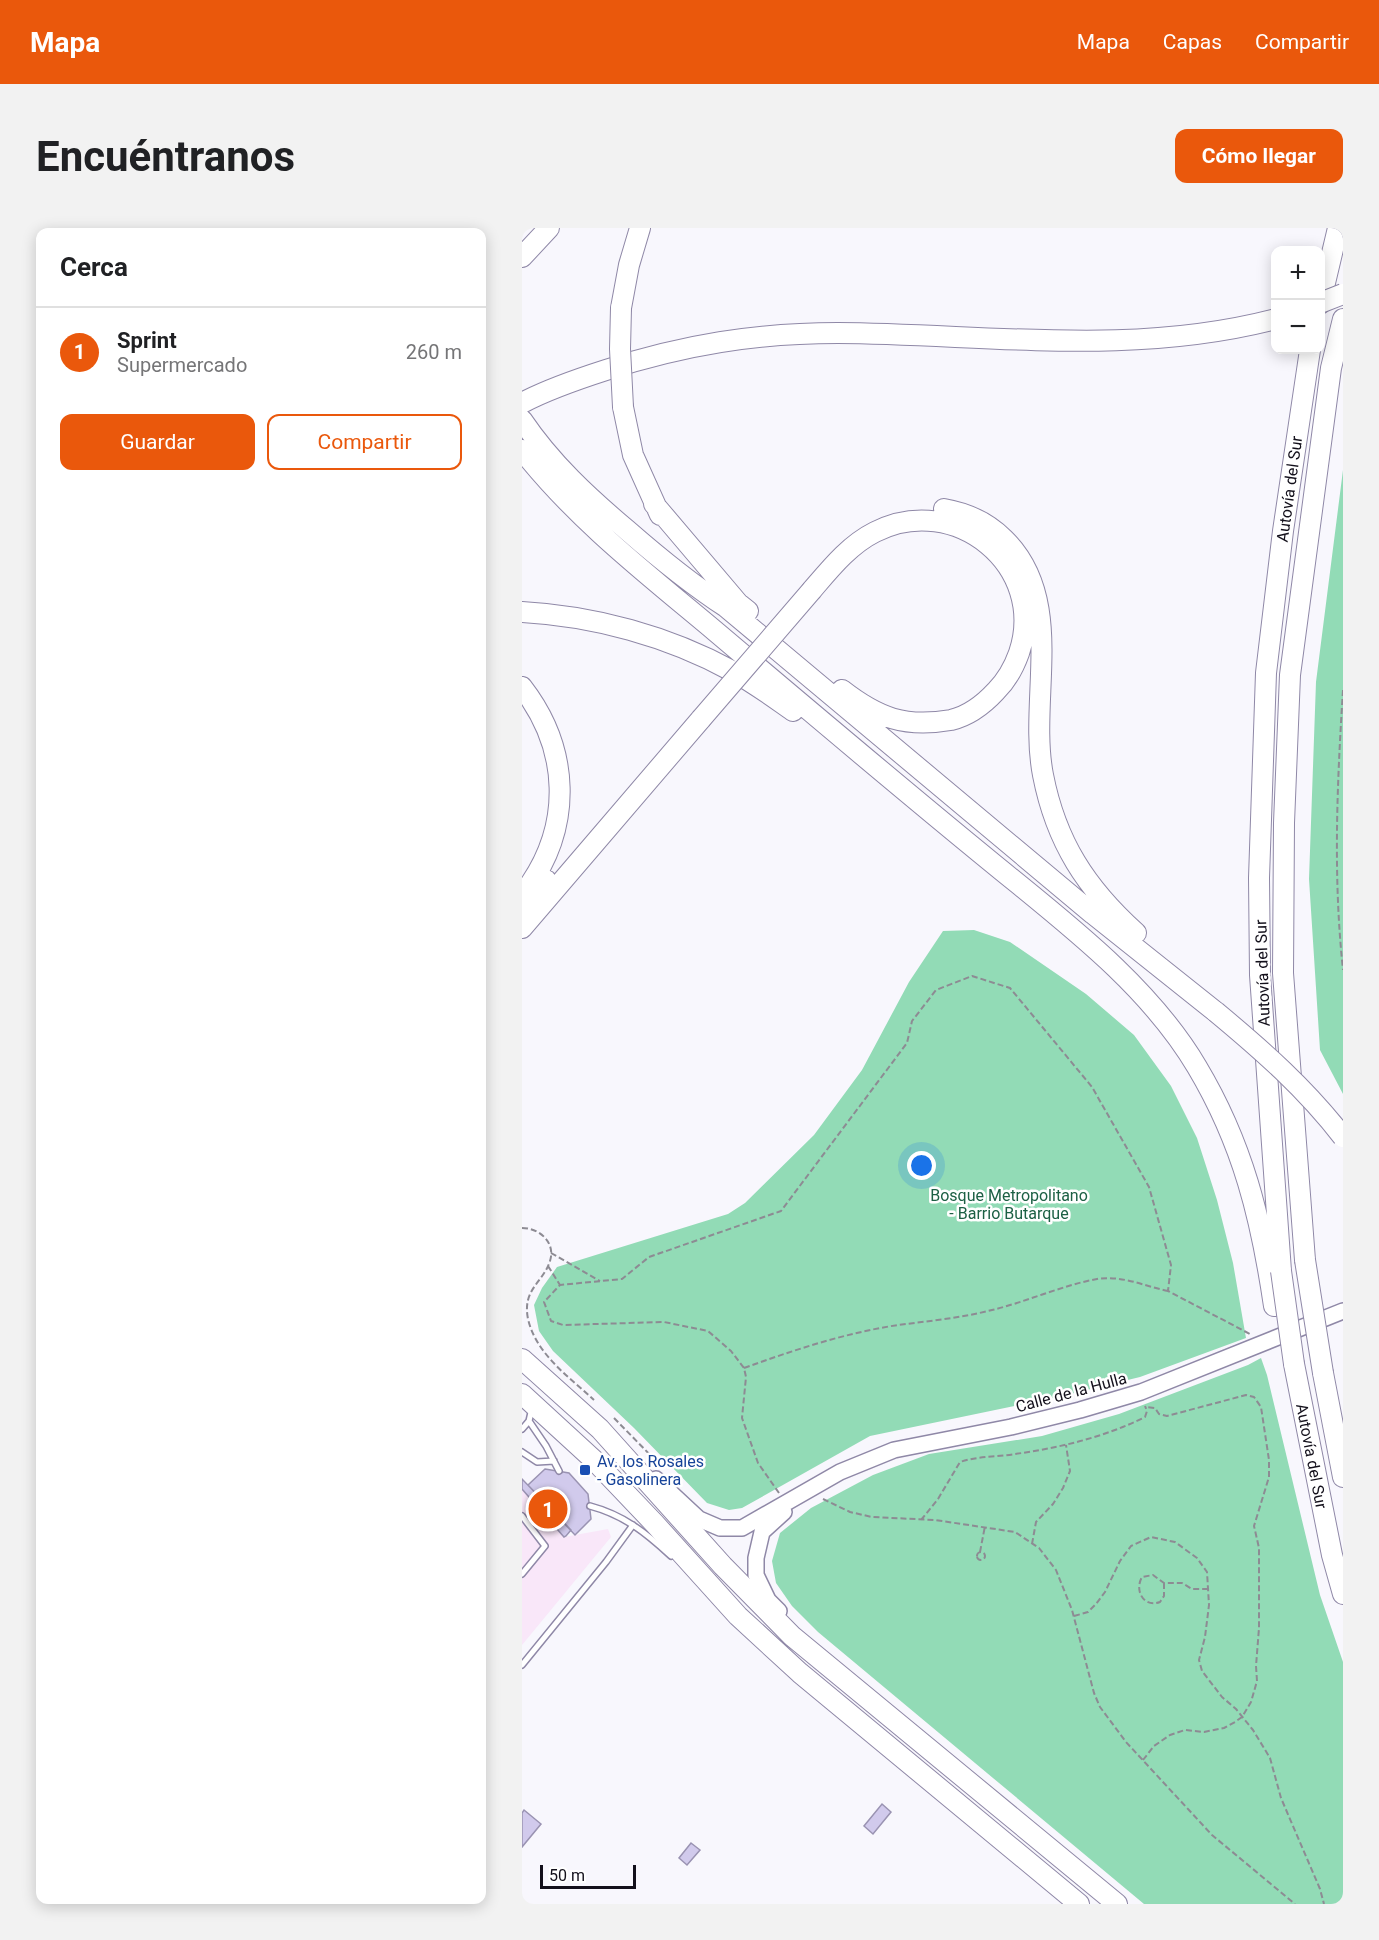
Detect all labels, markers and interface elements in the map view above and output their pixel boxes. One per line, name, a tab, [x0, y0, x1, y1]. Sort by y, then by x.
text: Mapa	[30, 26, 100, 59]
text: Mapa	[1077, 30, 1130, 54]
text: Capas	[1163, 30, 1222, 54]
text: Compartir	[1255, 30, 1349, 54]
button: Cómo llegar	[1175, 129, 1343, 183]
text: Encuéntranos	[36, 132, 295, 181]
map controls	[1271, 246, 1325, 354]
button: +	[1271, 246, 1325, 300]
text: Cerca	[60, 252, 128, 282]
button: −	[1271, 300, 1325, 354]
text: Sprint	[117, 328, 177, 353]
text: 1	[74, 340, 85, 364]
text: 260 m	[406, 340, 462, 364]
text: Supermercado	[117, 353, 247, 377]
button: Guardar	[60, 414, 255, 470]
button: Compartir	[267, 414, 462, 470]
street label: Autovía del Sur	[1273, 434, 1306, 543]
street label: Autovía del Sur	[1251, 919, 1274, 1027]
your location	[907, 1151, 936, 1180]
park label: Bosque Metropolitano - Barrio Butarque	[930, 1186, 1088, 1223]
street label: Calle de la Hulla	[1014, 1369, 1129, 1416]
street label: Autovía del Sur	[1292, 1402, 1331, 1511]
place label: Av. los Rosales - Gasolinera	[597, 1452, 704, 1489]
marker: Av. los Rosales - Gasolinera	[578, 1463, 592, 1477]
pin: 1	[528, 1486, 568, 1532]
scale bar	[540, 1862, 636, 1890]
text: 50 m	[549, 1866, 585, 1885]

